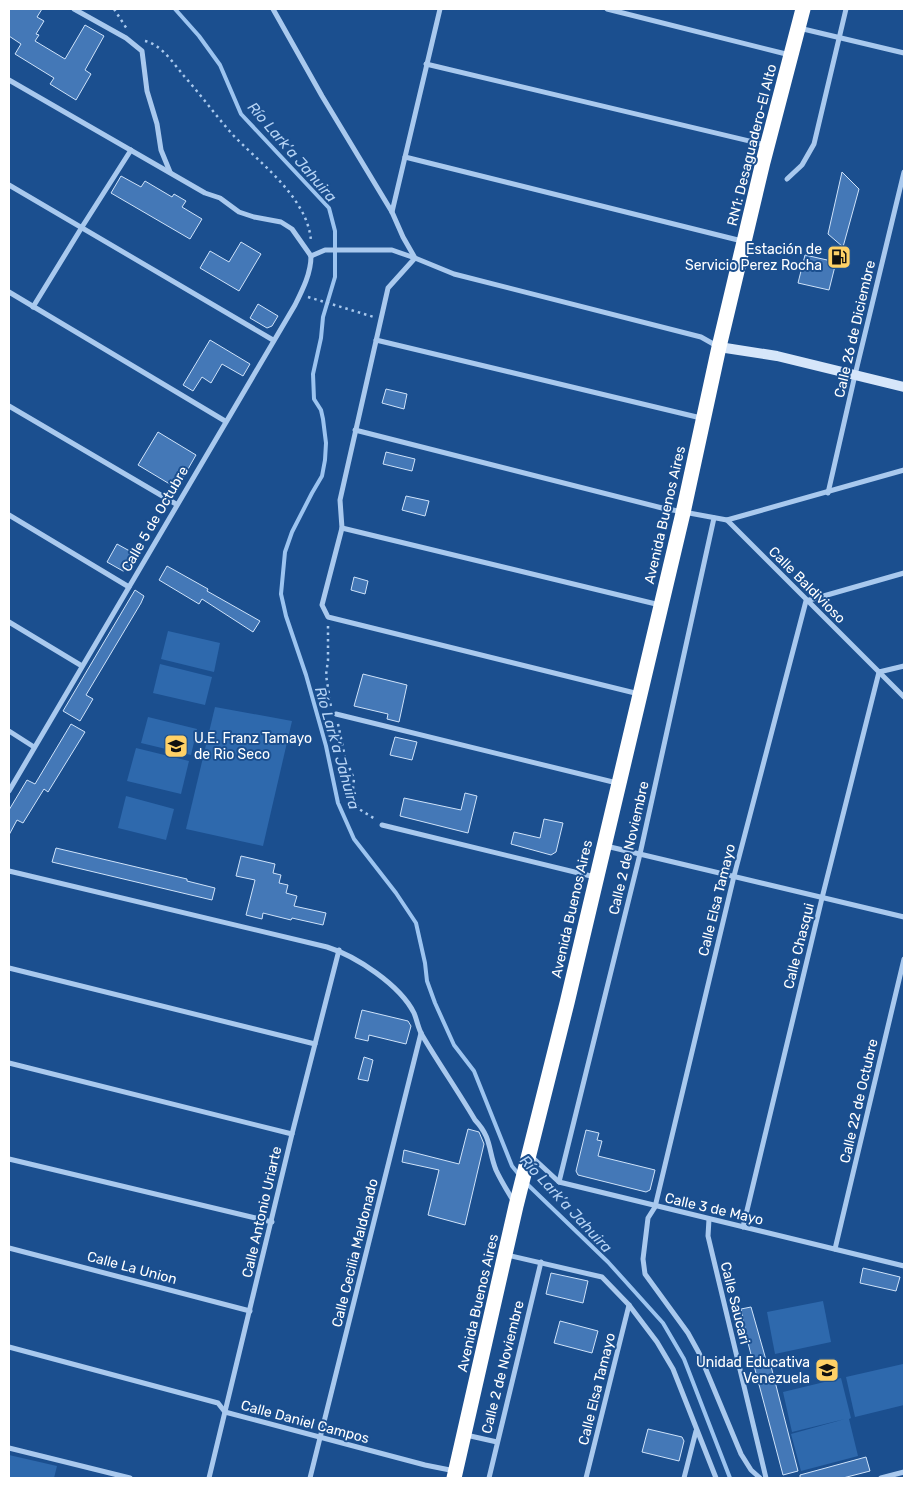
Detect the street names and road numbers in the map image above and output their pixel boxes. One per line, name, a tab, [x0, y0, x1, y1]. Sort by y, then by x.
street label: RN1: Desaguadero-El Alto	[724, 62, 780, 228]
street label: Calle 26 de Diciembre	[831, 258, 879, 399]
street label: Avenida Buenos Aires	[641, 444, 689, 586]
street label: Calle 5 de Octubre	[118, 463, 192, 575]
street label: Calle Baldivioso	[765, 543, 849, 627]
street label: Calle 2 de Noviembre	[605, 779, 653, 916]
street label: Avenida Buenos Aires	[548, 838, 596, 980]
street label: Calle Elsa Tamayo	[695, 842, 739, 958]
street label: Calle Chasqui	[780, 901, 818, 991]
street label: Calle 22 de Octubre	[836, 1037, 882, 1165]
street label: Calle Antonio Uriarte	[239, 1145, 285, 1279]
street label: Calle Cecilia Maldonado	[328, 1177, 382, 1329]
street label: Calle 3 de Mayo	[663, 1189, 765, 1229]
street label: Avenida Buenos Aires	[454, 1232, 502, 1374]
street label: Calle La Union	[85, 1248, 179, 1288]
street label: Calle Saucari	[717, 1260, 753, 1346]
street label: Calle 2 de Noviembre	[478, 1298, 528, 1435]
street label: Calle Elsa Tamayo	[575, 1331, 619, 1447]
street label: Calle Daniel Campos	[239, 1397, 371, 1447]

